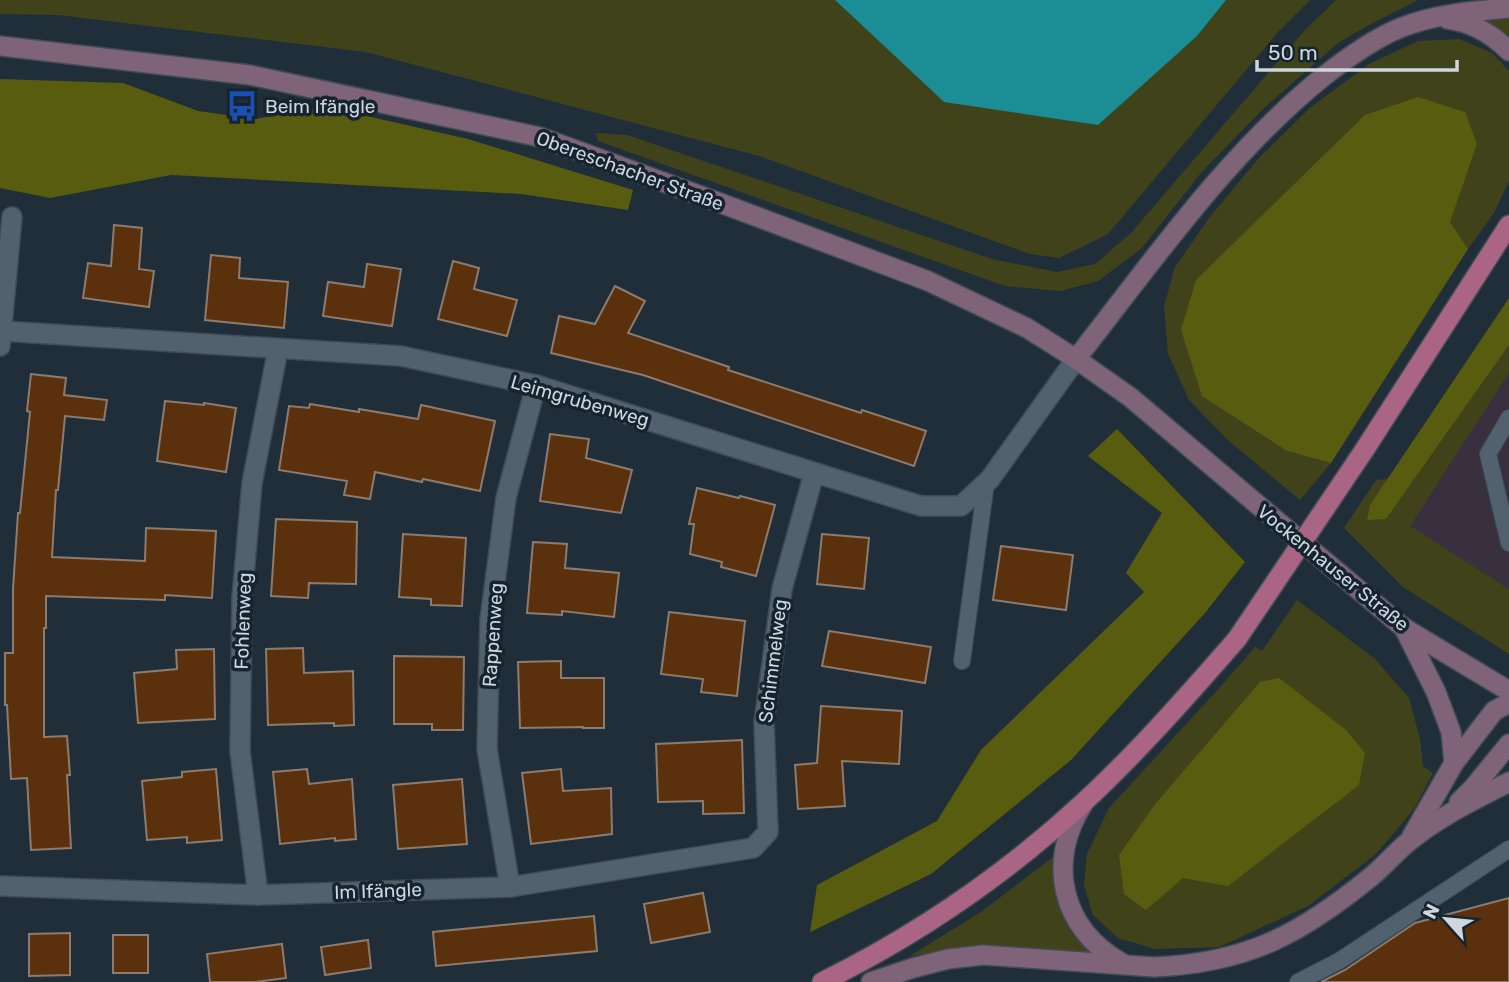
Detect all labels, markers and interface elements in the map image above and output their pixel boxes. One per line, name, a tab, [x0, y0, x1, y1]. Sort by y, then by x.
scale bar	[1257, 28, 1456, 72]
text: 50 m	[1268, 40, 1318, 65]
bus stop icon: Beim Ifängle	[225, 89, 259, 123]
place label: Beim Ifängle	[265, 95, 375, 118]
street label: Obereschacher Straße	[533, 126, 727, 216]
street label: Leimgrubenweg	[508, 370, 652, 432]
street label: Vockenhauser Straße	[1253, 500, 1413, 636]
street label: Fohlenweg	[230, 572, 256, 670]
street label: Rappenweg	[478, 582, 508, 688]
street label: Schimmelweg	[754, 598, 792, 724]
street label: Im Ifängle	[334, 878, 422, 904]
north arrow	[1411, 884, 1481, 954]
text: N	[1418, 900, 1445, 923]

